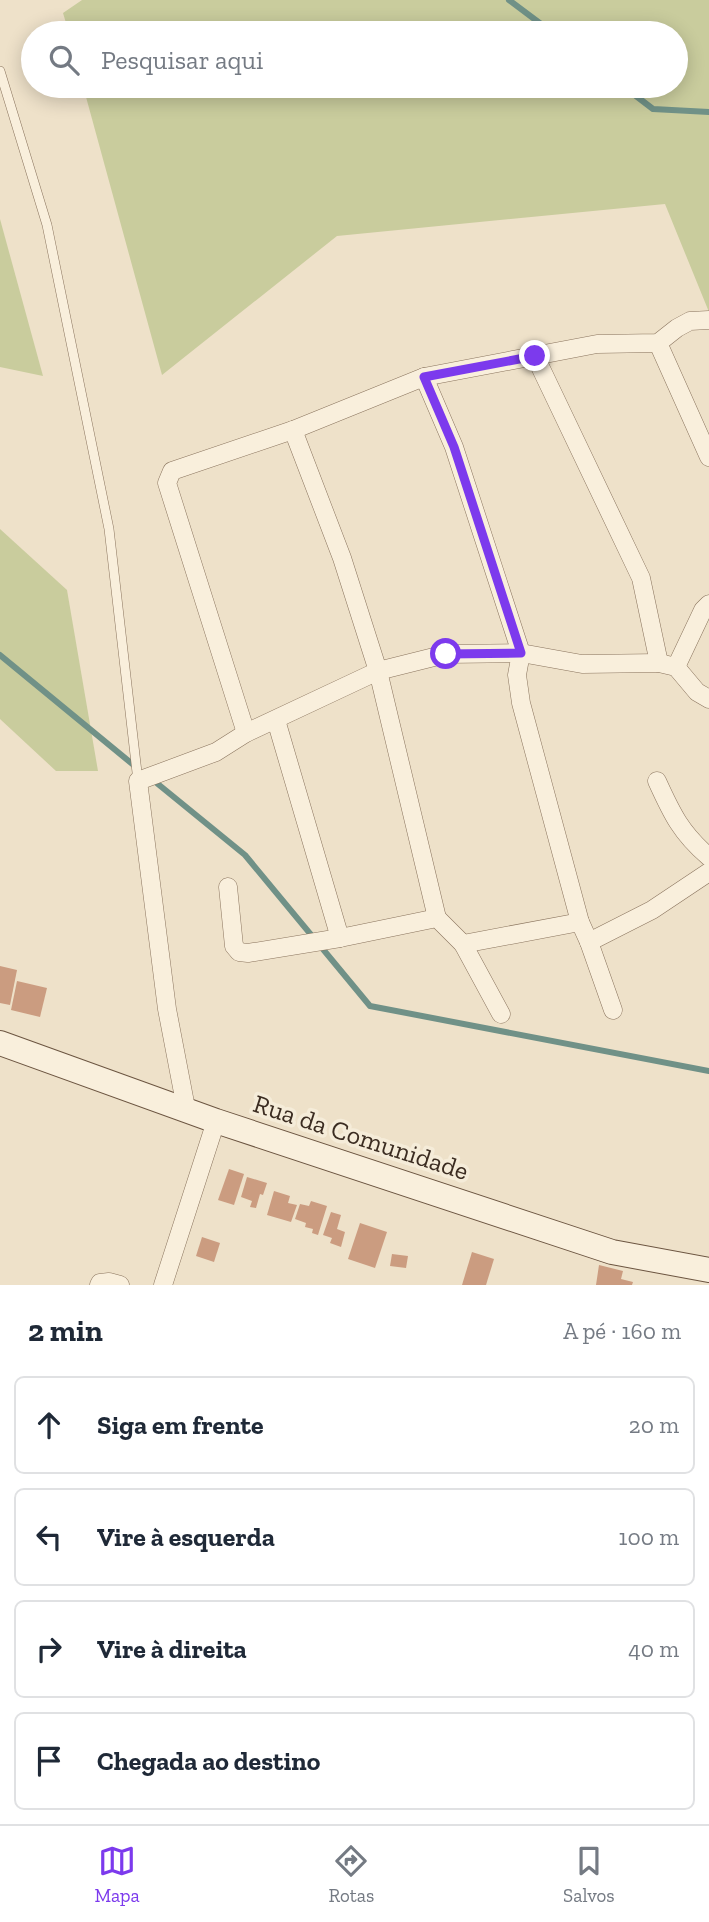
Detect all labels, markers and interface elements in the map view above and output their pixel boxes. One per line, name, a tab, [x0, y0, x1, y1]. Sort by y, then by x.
search box	[21, 21, 688, 98]
icon: search	[45, 41, 83, 79]
text: Pesquisar aqui	[101, 44, 263, 76]
route end	[519, 340, 550, 371]
route start	[430, 638, 461, 669]
street label: Rua da Comunidade	[249, 1087, 473, 1187]
text: 2 min	[28, 1313, 103, 1349]
text: A pé · 160 m	[563, 1317, 681, 1345]
icon: ahead	[30, 1406, 68, 1444]
text: Siga em frente	[97, 1409, 264, 1441]
text: 20 m	[629, 1411, 679, 1439]
icon: left	[30, 1518, 68, 1556]
text: Vire à esquerda	[97, 1521, 275, 1553]
text: 100 m	[619, 1523, 679, 1551]
icon: right	[30, 1630, 68, 1668]
text: Vire à direita	[97, 1633, 247, 1665]
text: 40 m	[628, 1635, 679, 1663]
icon: arrive	[30, 1742, 68, 1780]
text: Chegada ao destino	[97, 1745, 320, 1777]
tab: Mapa	[94, 1842, 140, 1907]
tab: Rotas	[329, 1842, 374, 1907]
tab: Salvos	[563, 1842, 615, 1907]

